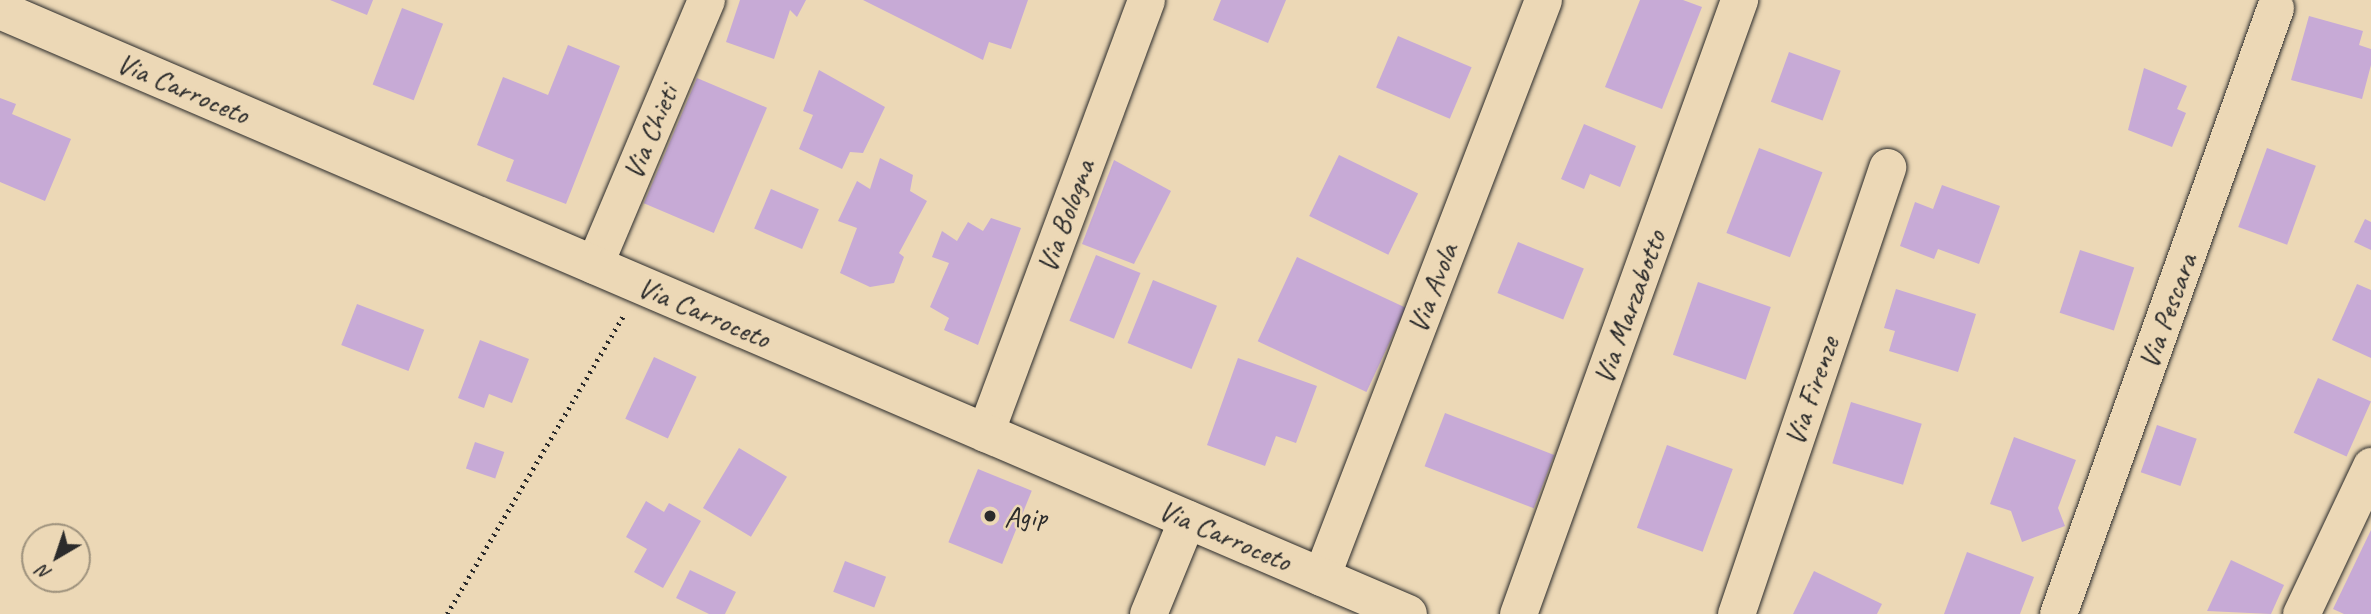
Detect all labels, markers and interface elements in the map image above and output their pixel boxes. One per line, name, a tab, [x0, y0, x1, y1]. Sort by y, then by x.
street label: Via Carroceto	[111, 44, 255, 132]
street label: Via Chieti	[614, 80, 686, 184]
street label: Via Bologna	[1028, 154, 1102, 278]
street label: Via Marzabotto	[1585, 225, 1673, 389]
street label: Via Avola	[1399, 239, 1465, 337]
street label: Via Pescara	[2130, 249, 2204, 373]
street label: Via Carroceto	[632, 268, 776, 356]
street label: Via Firenze	[1776, 332, 1846, 450]
street label: Via Carroceto	[1153, 491, 1297, 579]
place label: Agip	[1004, 498, 1047, 534]
marker: Agip	[982, 508, 998, 524]
north arrow	[21, 523, 91, 593]
text: N	[32, 560, 56, 586]

